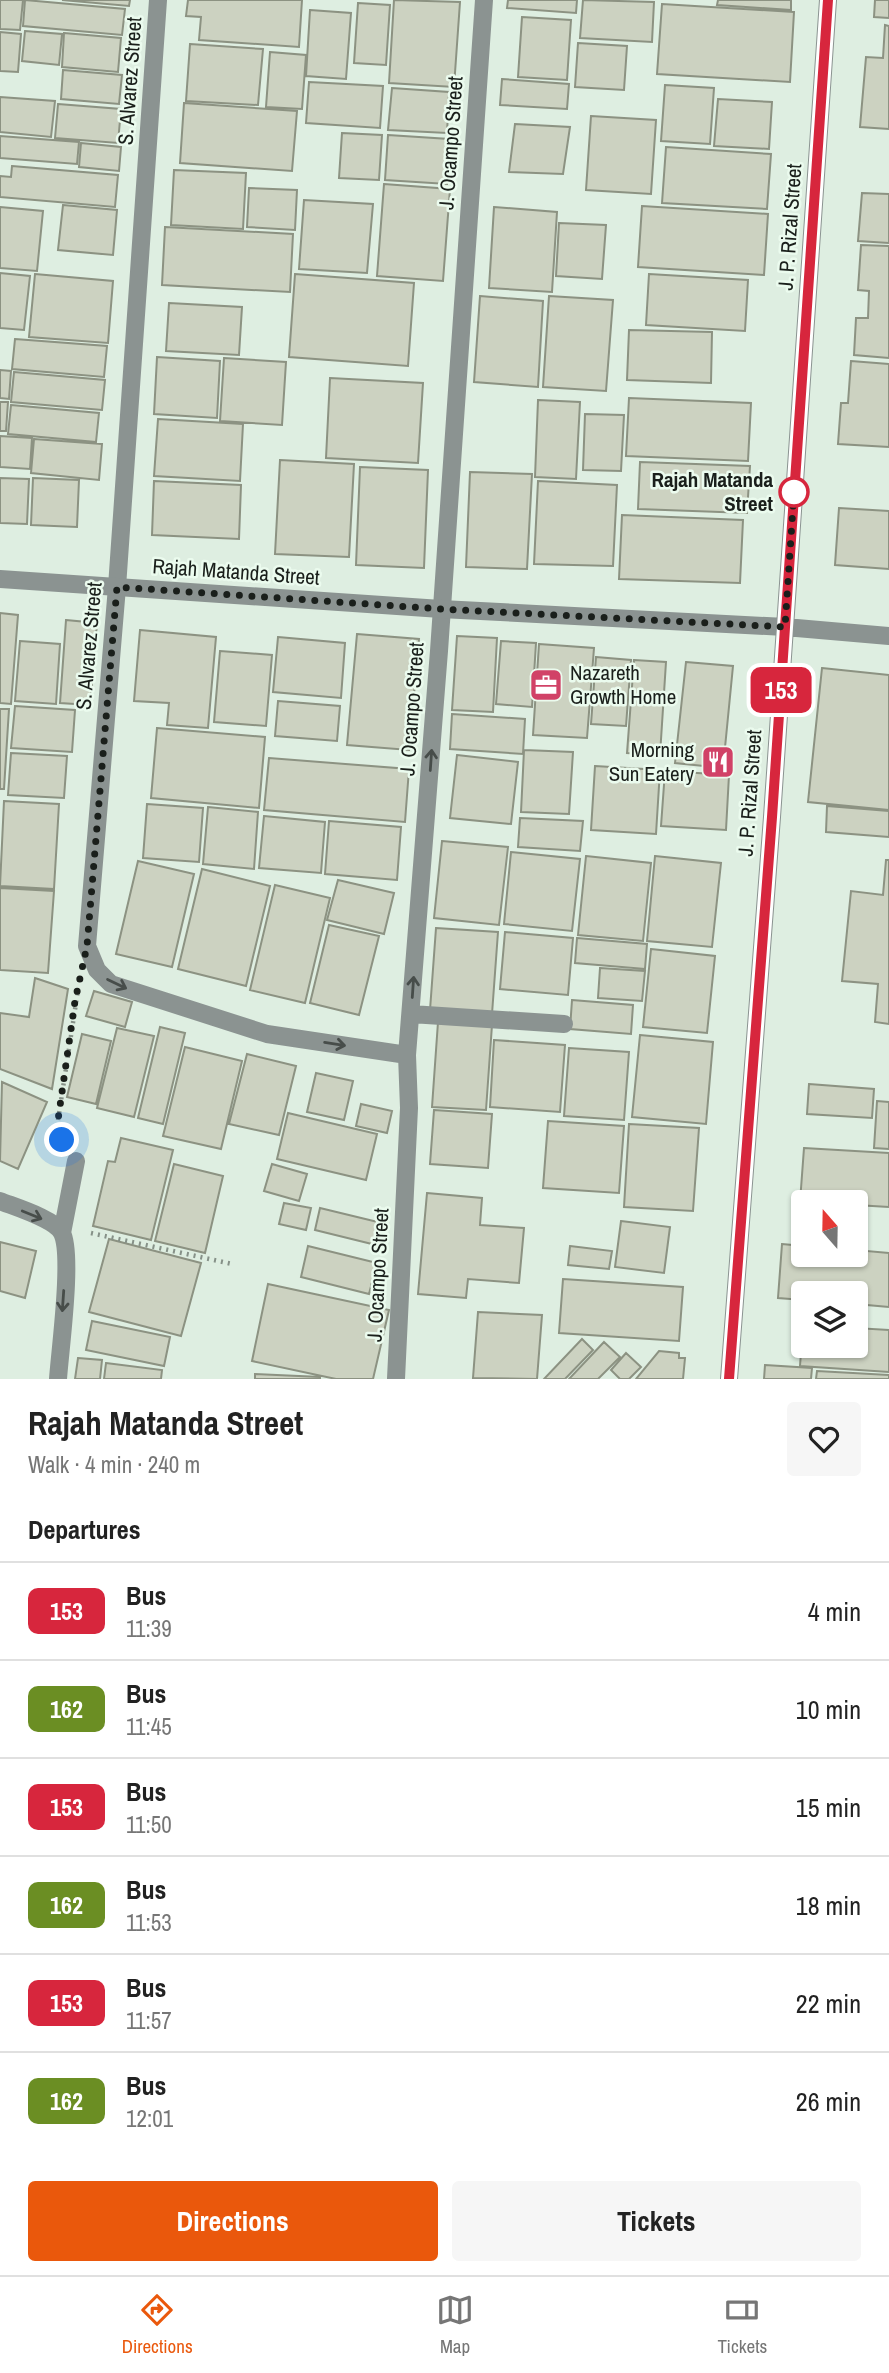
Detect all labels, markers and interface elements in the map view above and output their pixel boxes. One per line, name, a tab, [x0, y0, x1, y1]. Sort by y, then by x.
street label: S. Alvarez Street	[111, 16, 148, 146]
street label: J. Ocampo Street	[431, 75, 470, 211]
street label: J. P. Rizal Street	[771, 162, 808, 291]
place label: Rajah Matanda Street	[651, 465, 773, 518]
marker: Rajah Matanda Street	[779, 477, 809, 507]
street label: Rajah Matanda Street	[151, 551, 321, 592]
street label: S. Alvarez Street	[68, 581, 109, 711]
street label: J. Ocampo Street	[392, 641, 431, 777]
place label: Nazareth Growth Home	[570, 658, 676, 711]
office icon: Nazareth Growth Home	[527, 666, 565, 704]
line badge: 153	[741, 667, 821, 713]
text: 153	[765, 674, 797, 706]
street label: J. P. Rizal Street	[731, 728, 768, 857]
place label: Morning Sun Eatery	[609, 735, 694, 788]
restaurant icon: Morning Sun Eatery	[699, 743, 737, 781]
one-way arrow	[425, 750, 438, 772]
one-way arrow	[407, 976, 420, 999]
one-way arrow	[106, 978, 127, 991]
one-way arrow	[324, 1038, 346, 1051]
your location	[44, 1122, 79, 1157]
north arrow	[791, 1190, 868, 1267]
map controls	[791, 1190, 868, 1358]
street label: J. Ocampo Street	[360, 1207, 395, 1343]
one-way arrow	[21, 1209, 43, 1222]
button: layers	[791, 1281, 868, 1358]
one-way arrow	[56, 1289, 69, 1312]
text: Rajah Matanda Street	[28, 1401, 303, 1445]
button: heart	[787, 1402, 861, 1476]
text: Walk · 4 min · 240 m	[28, 1449, 200, 1480]
text: Departures	[28, 1512, 141, 1547]
text: Bus	[126, 1578, 166, 1613]
text: 4 min	[808, 1594, 861, 1629]
text: 153	[50, 1595, 83, 1627]
text: 11:39	[126, 1613, 172, 1644]
text: Bus	[126, 1676, 166, 1711]
text: 10 min	[796, 1692, 861, 1727]
text: 162	[50, 1693, 83, 1725]
text: 11:45	[126, 1711, 172, 1742]
text: Bus	[126, 1774, 166, 1809]
text: 15 min	[796, 1790, 861, 1825]
text: 153	[50, 1791, 83, 1823]
text: 11:50	[126, 1809, 172, 1840]
text: Bus	[126, 1872, 166, 1907]
text: 18 min	[796, 1888, 861, 1923]
text: 162	[50, 1889, 83, 1921]
text: 11:53	[126, 1907, 172, 1938]
text: Bus	[126, 1970, 166, 2005]
text: 22 min	[796, 1986, 861, 2021]
text: 153	[50, 1987, 83, 2019]
text: 11:57	[126, 2005, 172, 2036]
text: Bus	[126, 2068, 166, 2103]
text: 26 min	[796, 2084, 861, 2119]
text: 162	[50, 2085, 83, 2117]
text: 12:01	[126, 2103, 173, 2134]
button: Directions	[28, 2181, 438, 2261]
button: Tickets	[452, 2181, 861, 2261]
tab: Directions	[122, 2291, 193, 2359]
tab: Map	[436, 2291, 474, 2359]
tab: Tickets	[717, 2291, 767, 2359]

